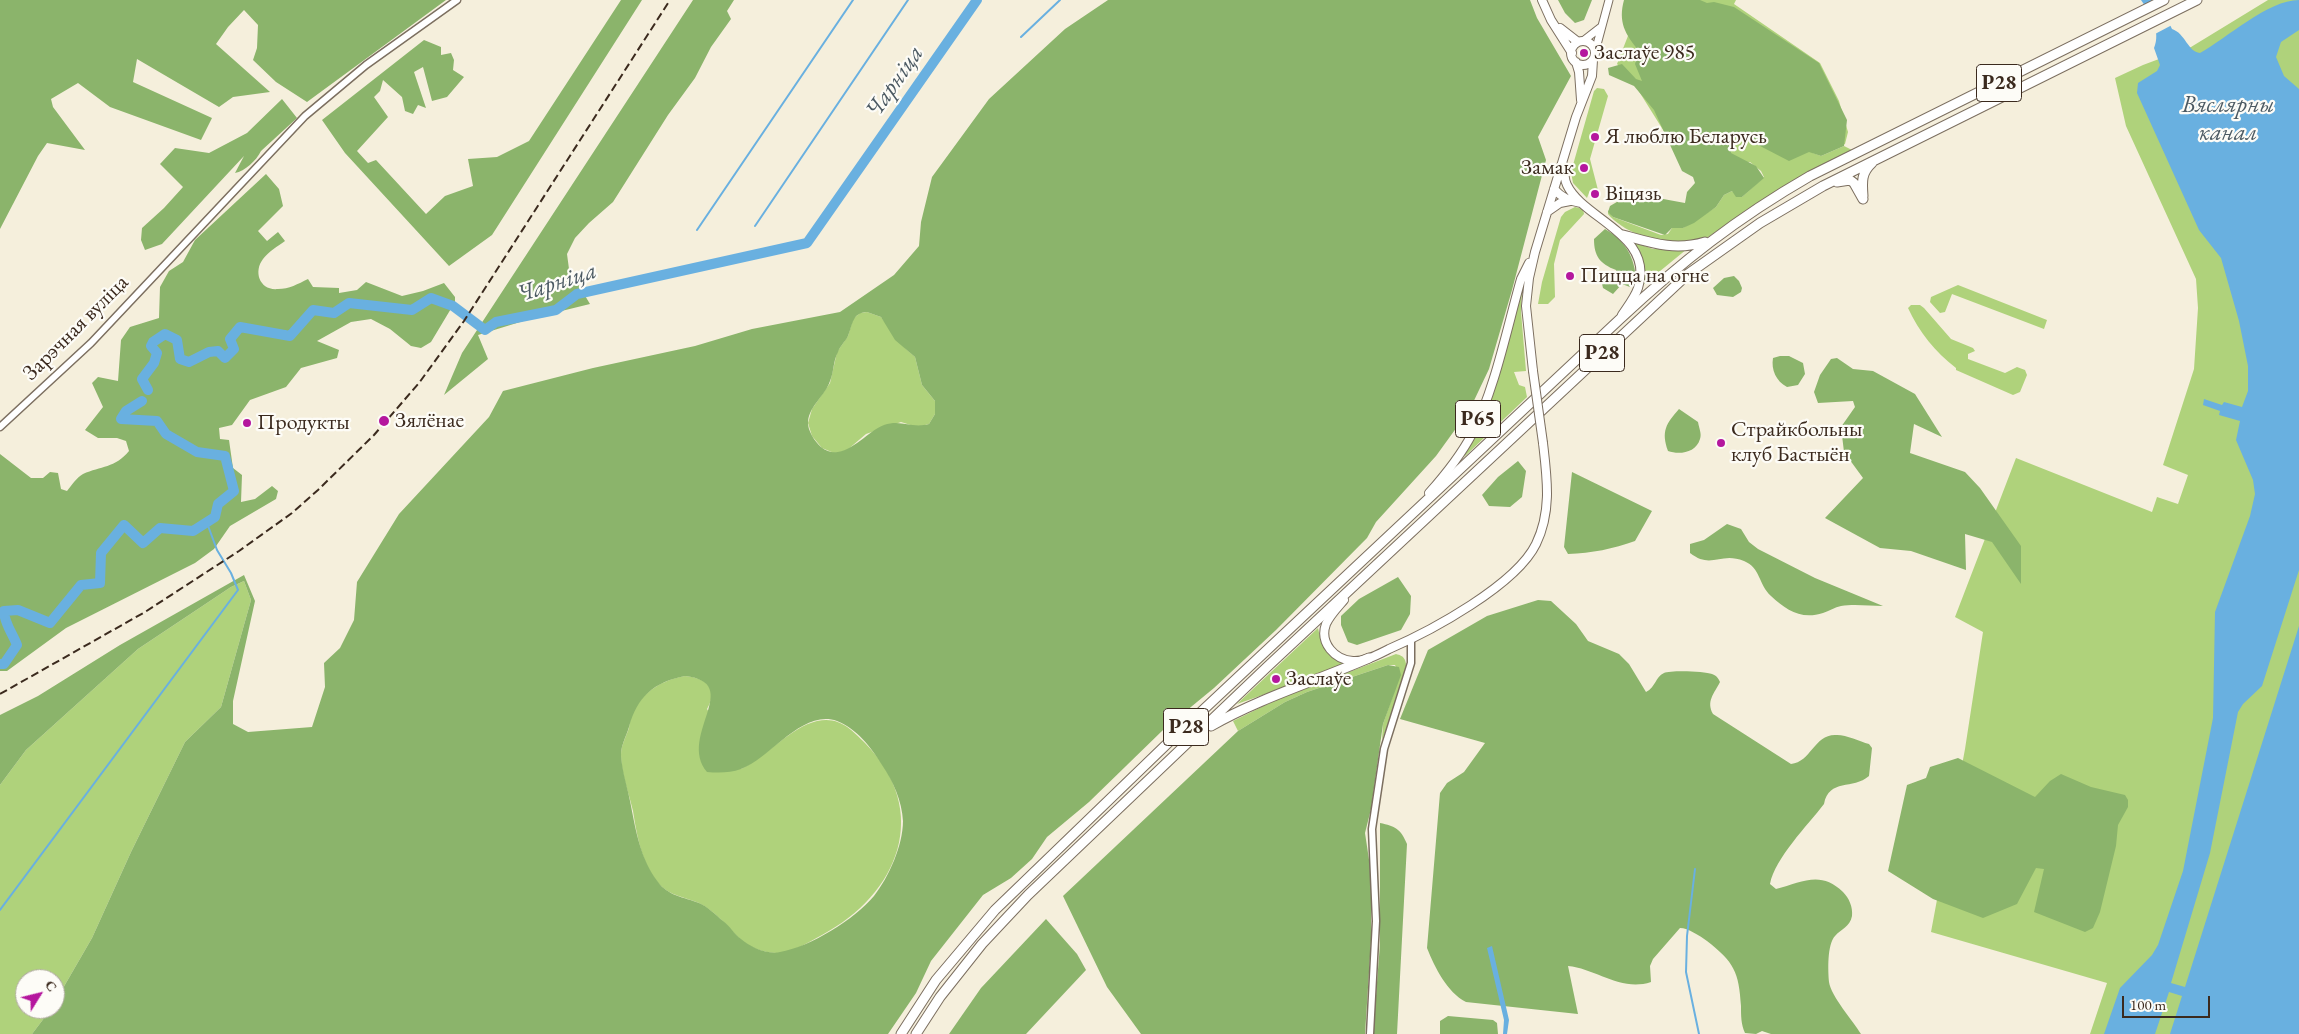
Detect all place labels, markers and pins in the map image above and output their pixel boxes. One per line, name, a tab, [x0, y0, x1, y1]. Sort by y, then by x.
place label: Заслаўе 985	[1594, 40, 1695, 66]
marker: Заслаўе 985	[1578, 47, 1590, 59]
place label: Я люблю Беларусь	[1605, 124, 1767, 150]
marker: Я люблю Беларусь	[1589, 131, 1601, 143]
place label: Замак	[1521, 155, 1574, 181]
marker: Замак	[1578, 162, 1590, 174]
place label: Віцязь	[1605, 181, 1662, 207]
marker: Віцязь	[1589, 188, 1601, 200]
place label: Пицца на огне	[1580, 263, 1709, 289]
marker: Пицца на огне	[1564, 270, 1576, 282]
place label: Зялёнае	[395, 408, 464, 434]
place label: Продукты	[257, 410, 350, 436]
marker: Зялёнае	[377, 414, 391, 428]
marker: Продукты	[241, 417, 253, 429]
place label: Страйкбольны клуб Бастыён	[1731, 417, 1862, 468]
marker: Страйкбольны клуб Бастыён	[1715, 437, 1727, 449]
place label: Заслаўе	[1286, 666, 1351, 692]
marker: Заслаўе	[1270, 673, 1282, 685]

